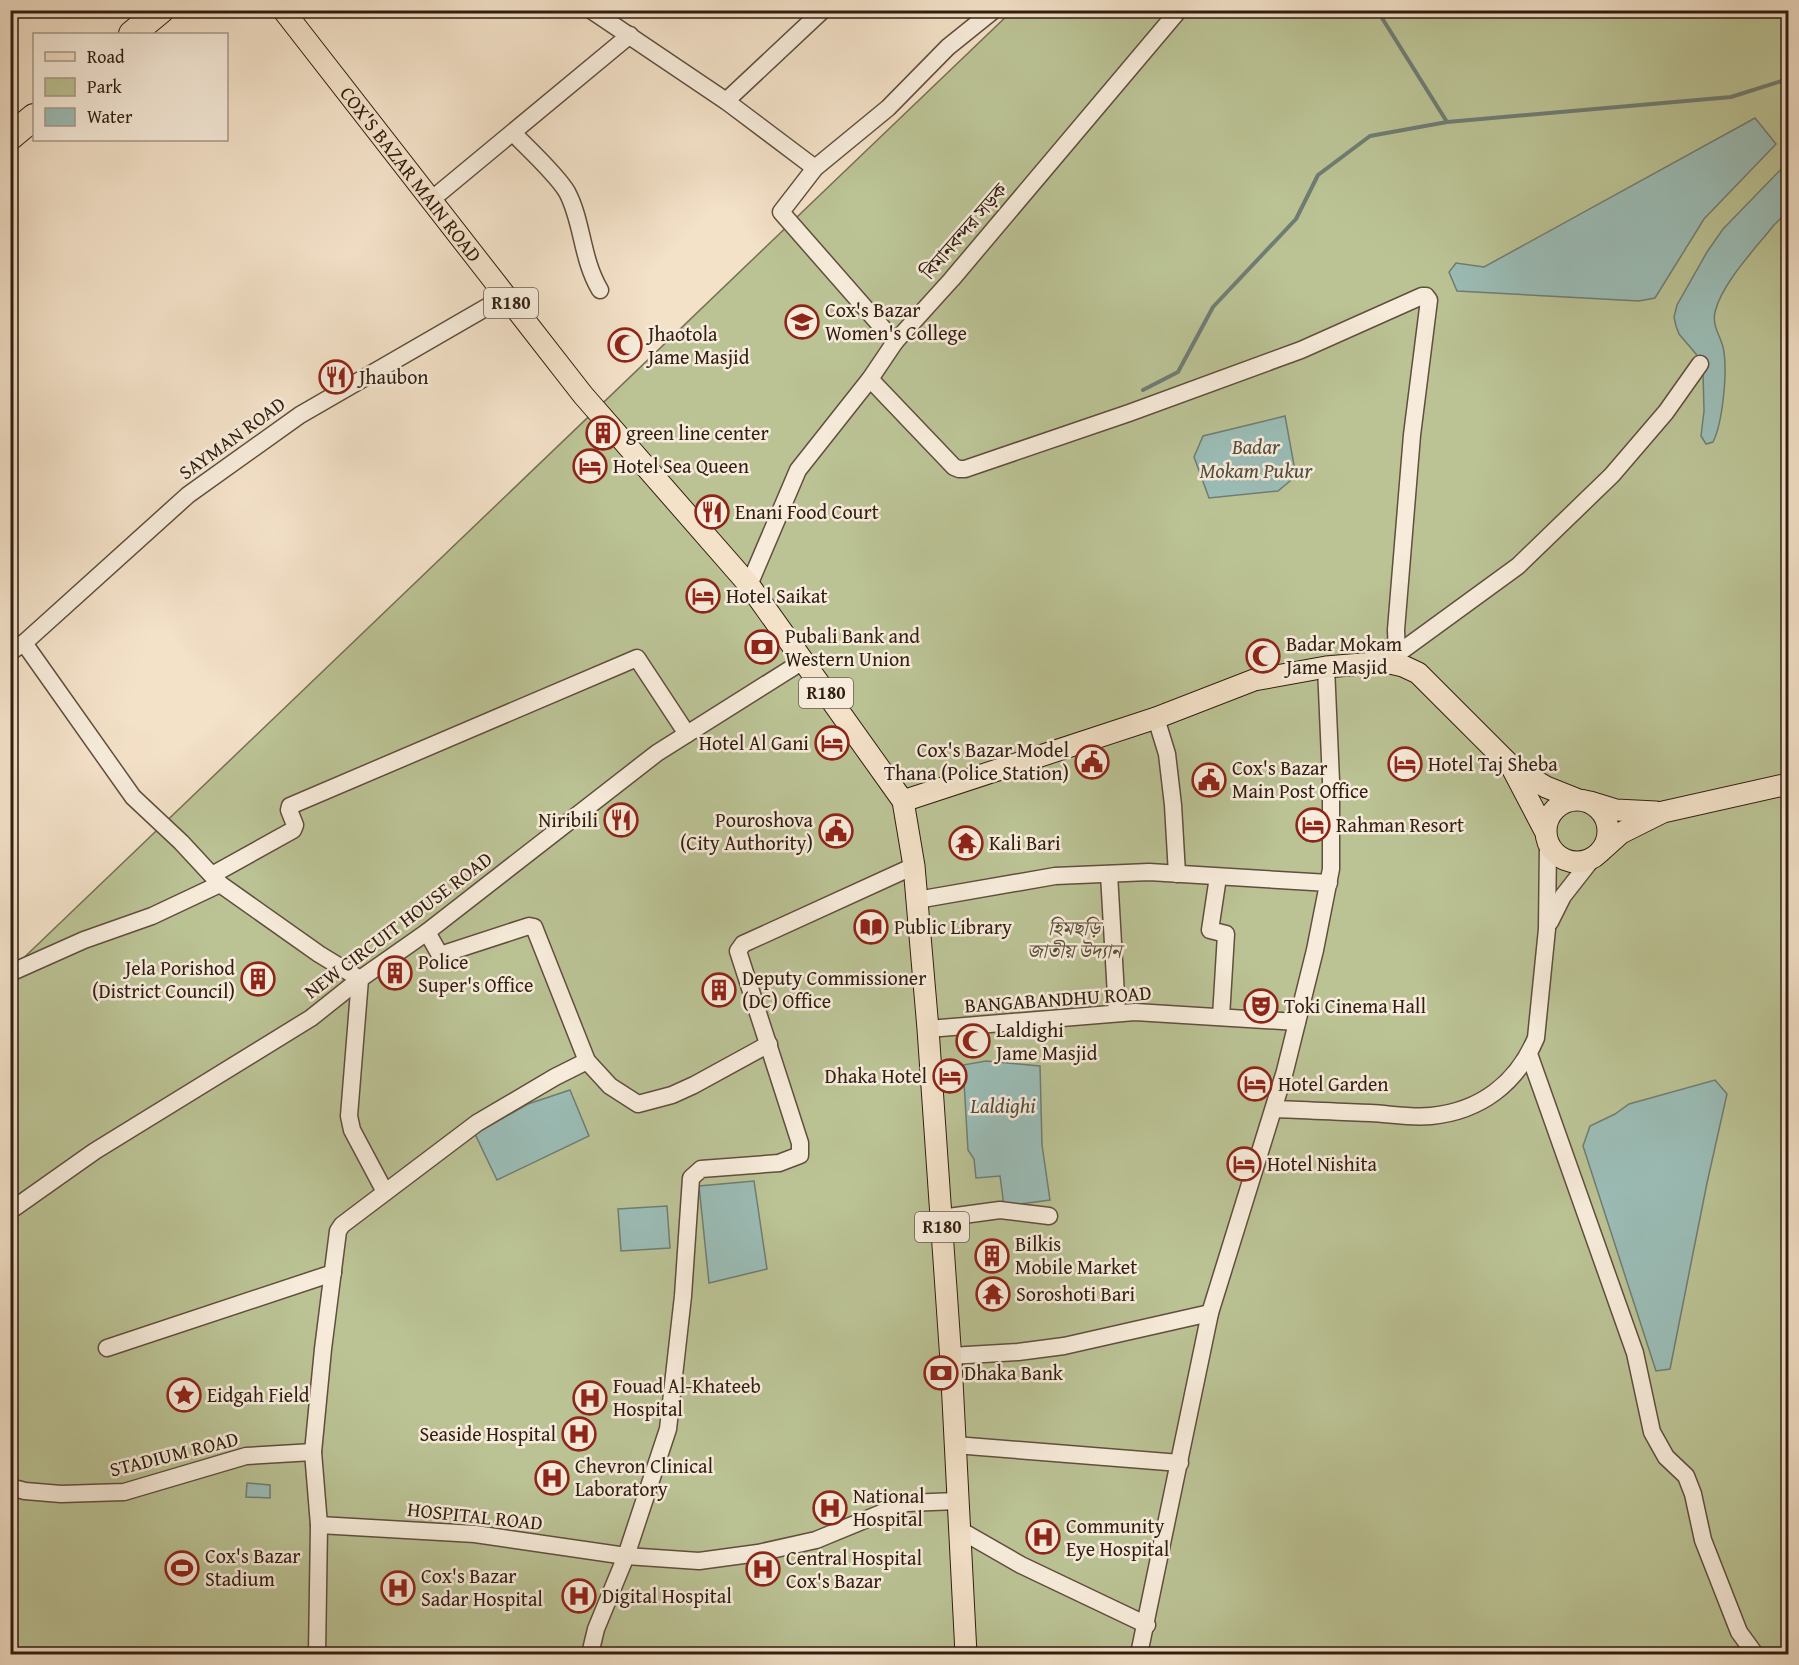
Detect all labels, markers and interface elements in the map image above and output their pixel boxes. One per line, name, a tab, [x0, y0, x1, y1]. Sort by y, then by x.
legend	[33, 33, 228, 141]
text: Road	[87, 43, 125, 70]
text: Park	[87, 73, 123, 100]
street label: COX'S BAZAR MAIN ROAD	[333, 80, 489, 268]
text: Water	[87, 103, 133, 130]
street label: বিমানবন্দর সড়ক	[913, 176, 1014, 286]
road number: R180	[484, 288, 538, 318]
place label: Cox's Bazar Women's College	[825, 295, 967, 347]
school or university icon: Cox's Bazar Women's College	[784, 304, 820, 340]
place label: Jhaotola Jame Masjid	[645, 319, 750, 371]
mosque icon: Jhaotola Jame Masjid	[607, 327, 643, 363]
restaurant icon: Jhaubon	[318, 359, 354, 395]
place label: Jhaubon	[356, 362, 429, 391]
street label: SAYMAN ROAD	[172, 389, 291, 486]
building icon: green line center	[585, 415, 621, 451]
place label: green line center	[626, 418, 769, 447]
water label: Badar Mokam Pukur	[1200, 431, 1314, 486]
hotel icon: Hotel Sea Queen	[572, 448, 608, 484]
place label: Hotel Sea Queen	[613, 451, 749, 480]
restaurant icon: Enani Food Court	[694, 494, 730, 530]
place label: Enani Food Court	[735, 497, 879, 526]
hotel icon: Hotel Saikat	[685, 578, 721, 614]
place label: Hotel Saikat	[726, 581, 827, 610]
place label: Pubali Bank and Western Union	[785, 621, 920, 673]
bank icon: Pubali Bank and Western Union	[744, 629, 780, 665]
place label: Badar Mokam Jame Masjid	[1283, 629, 1403, 681]
mosque icon: Badar Mokam Jame Masjid	[1245, 638, 1281, 674]
road number: R180	[799, 678, 853, 708]
hotel icon: Hotel Al Gani	[814, 725, 850, 761]
place label: Hotel Al Gani	[699, 728, 809, 757]
place label: Cox's Bazar Model Thana (Police Station)	[884, 735, 1069, 787]
public building icon: Cox's Bazar Model Thana (Police Station)	[1074, 744, 1110, 780]
hotel icon: Hotel Taj Sheba	[1387, 746, 1423, 782]
place label: Hotel Taj Sheba	[1428, 749, 1558, 778]
place label: Cox's Bazar Main Post Office	[1232, 753, 1368, 805]
public building icon: Cox's Bazar Main Post Office	[1191, 762, 1227, 798]
restaurant icon: Niribili	[603, 802, 639, 838]
place label: Niribili	[538, 805, 598, 834]
place label: Pouroshova (City Authority)	[680, 805, 814, 857]
hotel icon: Rahman Resort	[1295, 807, 1331, 843]
place label: Rahman Resort	[1336, 810, 1464, 839]
public building icon: Pouroshova (City Authority)	[818, 813, 854, 849]
temple icon: Kali Bari	[948, 825, 984, 861]
place label: Kali Bari	[989, 828, 1061, 857]
street label: NEW CIRCUIT HOUSE ROAD	[297, 844, 498, 1005]
library icon: Public Library	[853, 909, 889, 945]
place label: Public Library	[894, 912, 1012, 941]
park label: হিমছড়ি জাতীয় উদ্যান	[1027, 913, 1125, 965]
place label: Police Super's Office	[418, 947, 533, 999]
place label: Jela Porishod (District Council)	[92, 953, 235, 1005]
building icon: Police Super's Office	[377, 955, 413, 991]
building icon: Jela Porishod (District Council)	[240, 961, 276, 997]
place label: Deputy Commissioner (DC) Office	[742, 963, 927, 1015]
building icon: Deputy Commissioner (DC) Office	[701, 972, 737, 1008]
street label: BANGABANDHU ROAD	[963, 978, 1152, 1020]
theatre icon: Toki Cinema Hall	[1243, 988, 1279, 1024]
place label: Toki Cinema Hall	[1284, 991, 1426, 1020]
place label: Laldighi Jame Masjid	[993, 1015, 1098, 1067]
mosque icon: Laldighi Jame Masjid	[955, 1023, 991, 1059]
hotel icon: Dhaka Hotel	[932, 1058, 968, 1094]
place label: Dhaka Hotel	[825, 1061, 927, 1090]
hotel icon: Hotel Garden	[1237, 1066, 1273, 1102]
place label: Hotel Garden	[1278, 1069, 1389, 1098]
water label: Laldighi	[969, 1090, 1036, 1121]
hotel icon: Hotel Nishita	[1226, 1146, 1262, 1182]
place label: Hotel Nishita	[1267, 1149, 1377, 1178]
road number: R180	[915, 1212, 969, 1242]
place label: Bilkis Mobile Market	[1015, 1229, 1137, 1281]
building icon: Bilkis Mobile Market	[974, 1238, 1010, 1274]
temple icon: Soroshoti Bari	[975, 1276, 1011, 1312]
place label: Soroshoti Bari	[1016, 1279, 1136, 1308]
bank icon: Dhaka Bank	[923, 1355, 959, 1391]
place label: Dhaka Bank	[964, 1358, 1064, 1387]
place label: Fouad Al-Khateeb Hospital	[613, 1371, 761, 1423]
place icon: Eidgah Field	[166, 1377, 202, 1413]
place label: Eidgah Field	[207, 1380, 310, 1409]
hospital icon: Fouad Al-Khateeb Hospital	[572, 1380, 608, 1416]
hospital icon: Seaside Hospital	[561, 1416, 597, 1452]
place label: Seaside Hospital	[419, 1419, 556, 1448]
street label: STADIUM ROAD	[107, 1424, 241, 1483]
place label: Chevron Clinical Laboratory	[575, 1451, 713, 1503]
hospital icon: Chevron Clinical Laboratory	[534, 1460, 570, 1496]
place label: National Hospital	[853, 1481, 925, 1533]
hospital icon: National Hospital	[812, 1490, 848, 1526]
street label: HOSPITAL ROAD	[406, 1494, 544, 1537]
place label: Community Eye Hospital	[1066, 1511, 1170, 1563]
hospital icon: Community Eye Hospital	[1025, 1519, 1061, 1555]
place label: Cox's Bazar Stadium	[205, 1541, 301, 1593]
place label: Central Hospital Cox's Bazar	[786, 1543, 922, 1595]
sports icon: Cox's Bazar Stadium	[164, 1550, 200, 1586]
hospital icon: Central Hospital Cox's Bazar	[745, 1551, 781, 1587]
place label: Cox's Bazar Sadar Hospital	[421, 1561, 543, 1613]
hospital icon: Cox's Bazar Sadar Hospital	[380, 1570, 416, 1606]
hospital icon: Digital Hospital	[561, 1578, 597, 1614]
place label: Digital Hospital	[602, 1581, 732, 1610]

